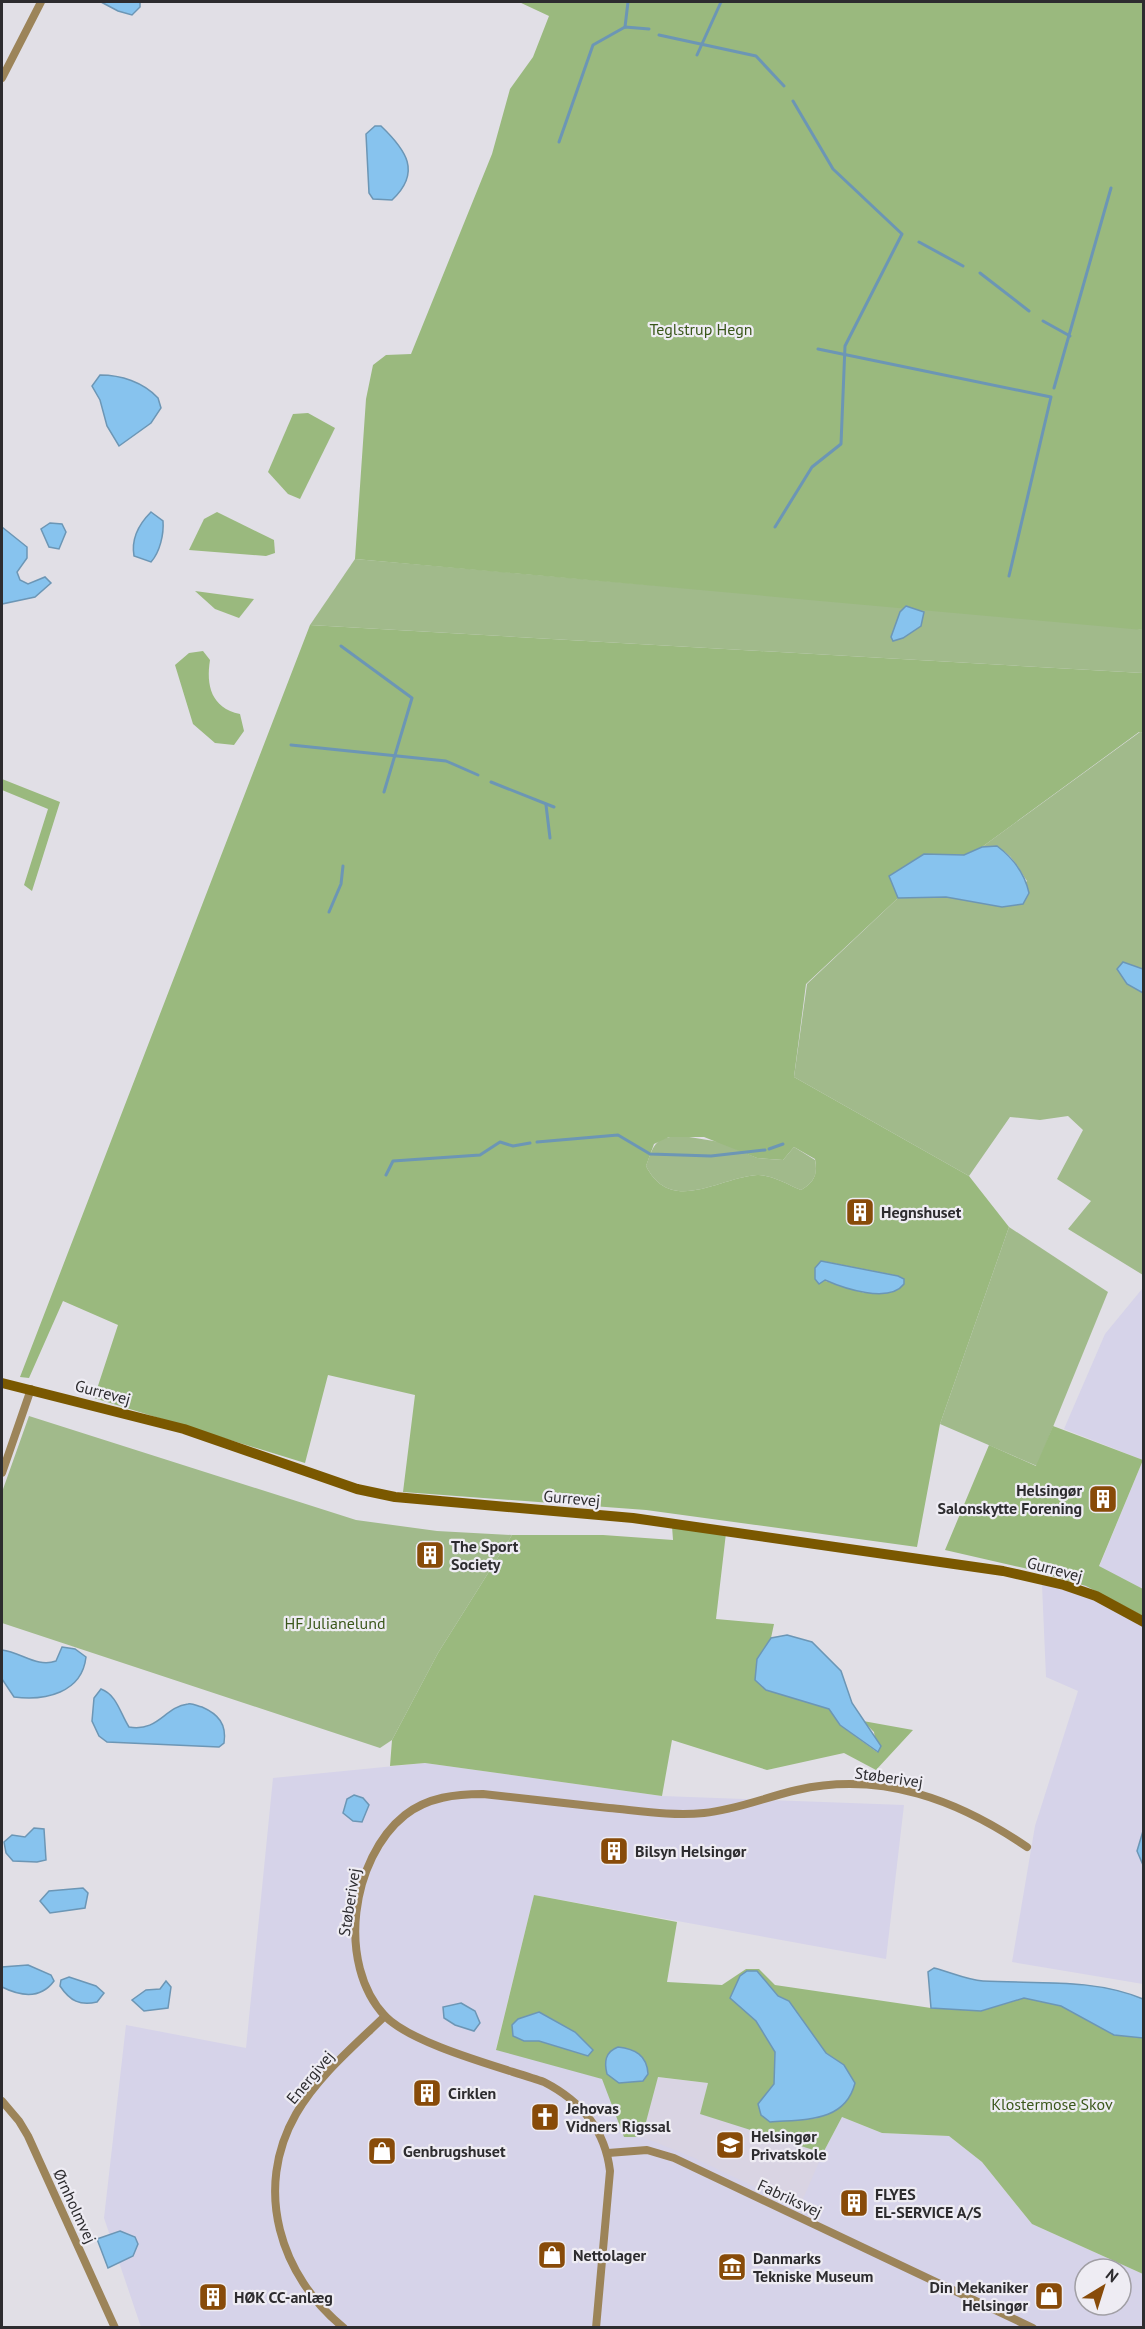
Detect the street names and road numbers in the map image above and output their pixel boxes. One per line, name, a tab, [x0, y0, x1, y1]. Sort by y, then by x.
street label: Gurrevej	[73, 1375, 133, 1409]
street label: Gurrevej	[543, 1486, 601, 1510]
street label: Gurrevej	[1025, 1552, 1085, 1586]
street label: Støberivej	[854, 1762, 924, 1792]
street label: Støberivej	[334, 1866, 364, 1938]
street label: Energivej	[282, 2046, 338, 2108]
street label: Ørnholmvej	[49, 2165, 101, 2247]
street label: Fabriksvej	[755, 2174, 825, 2222]

